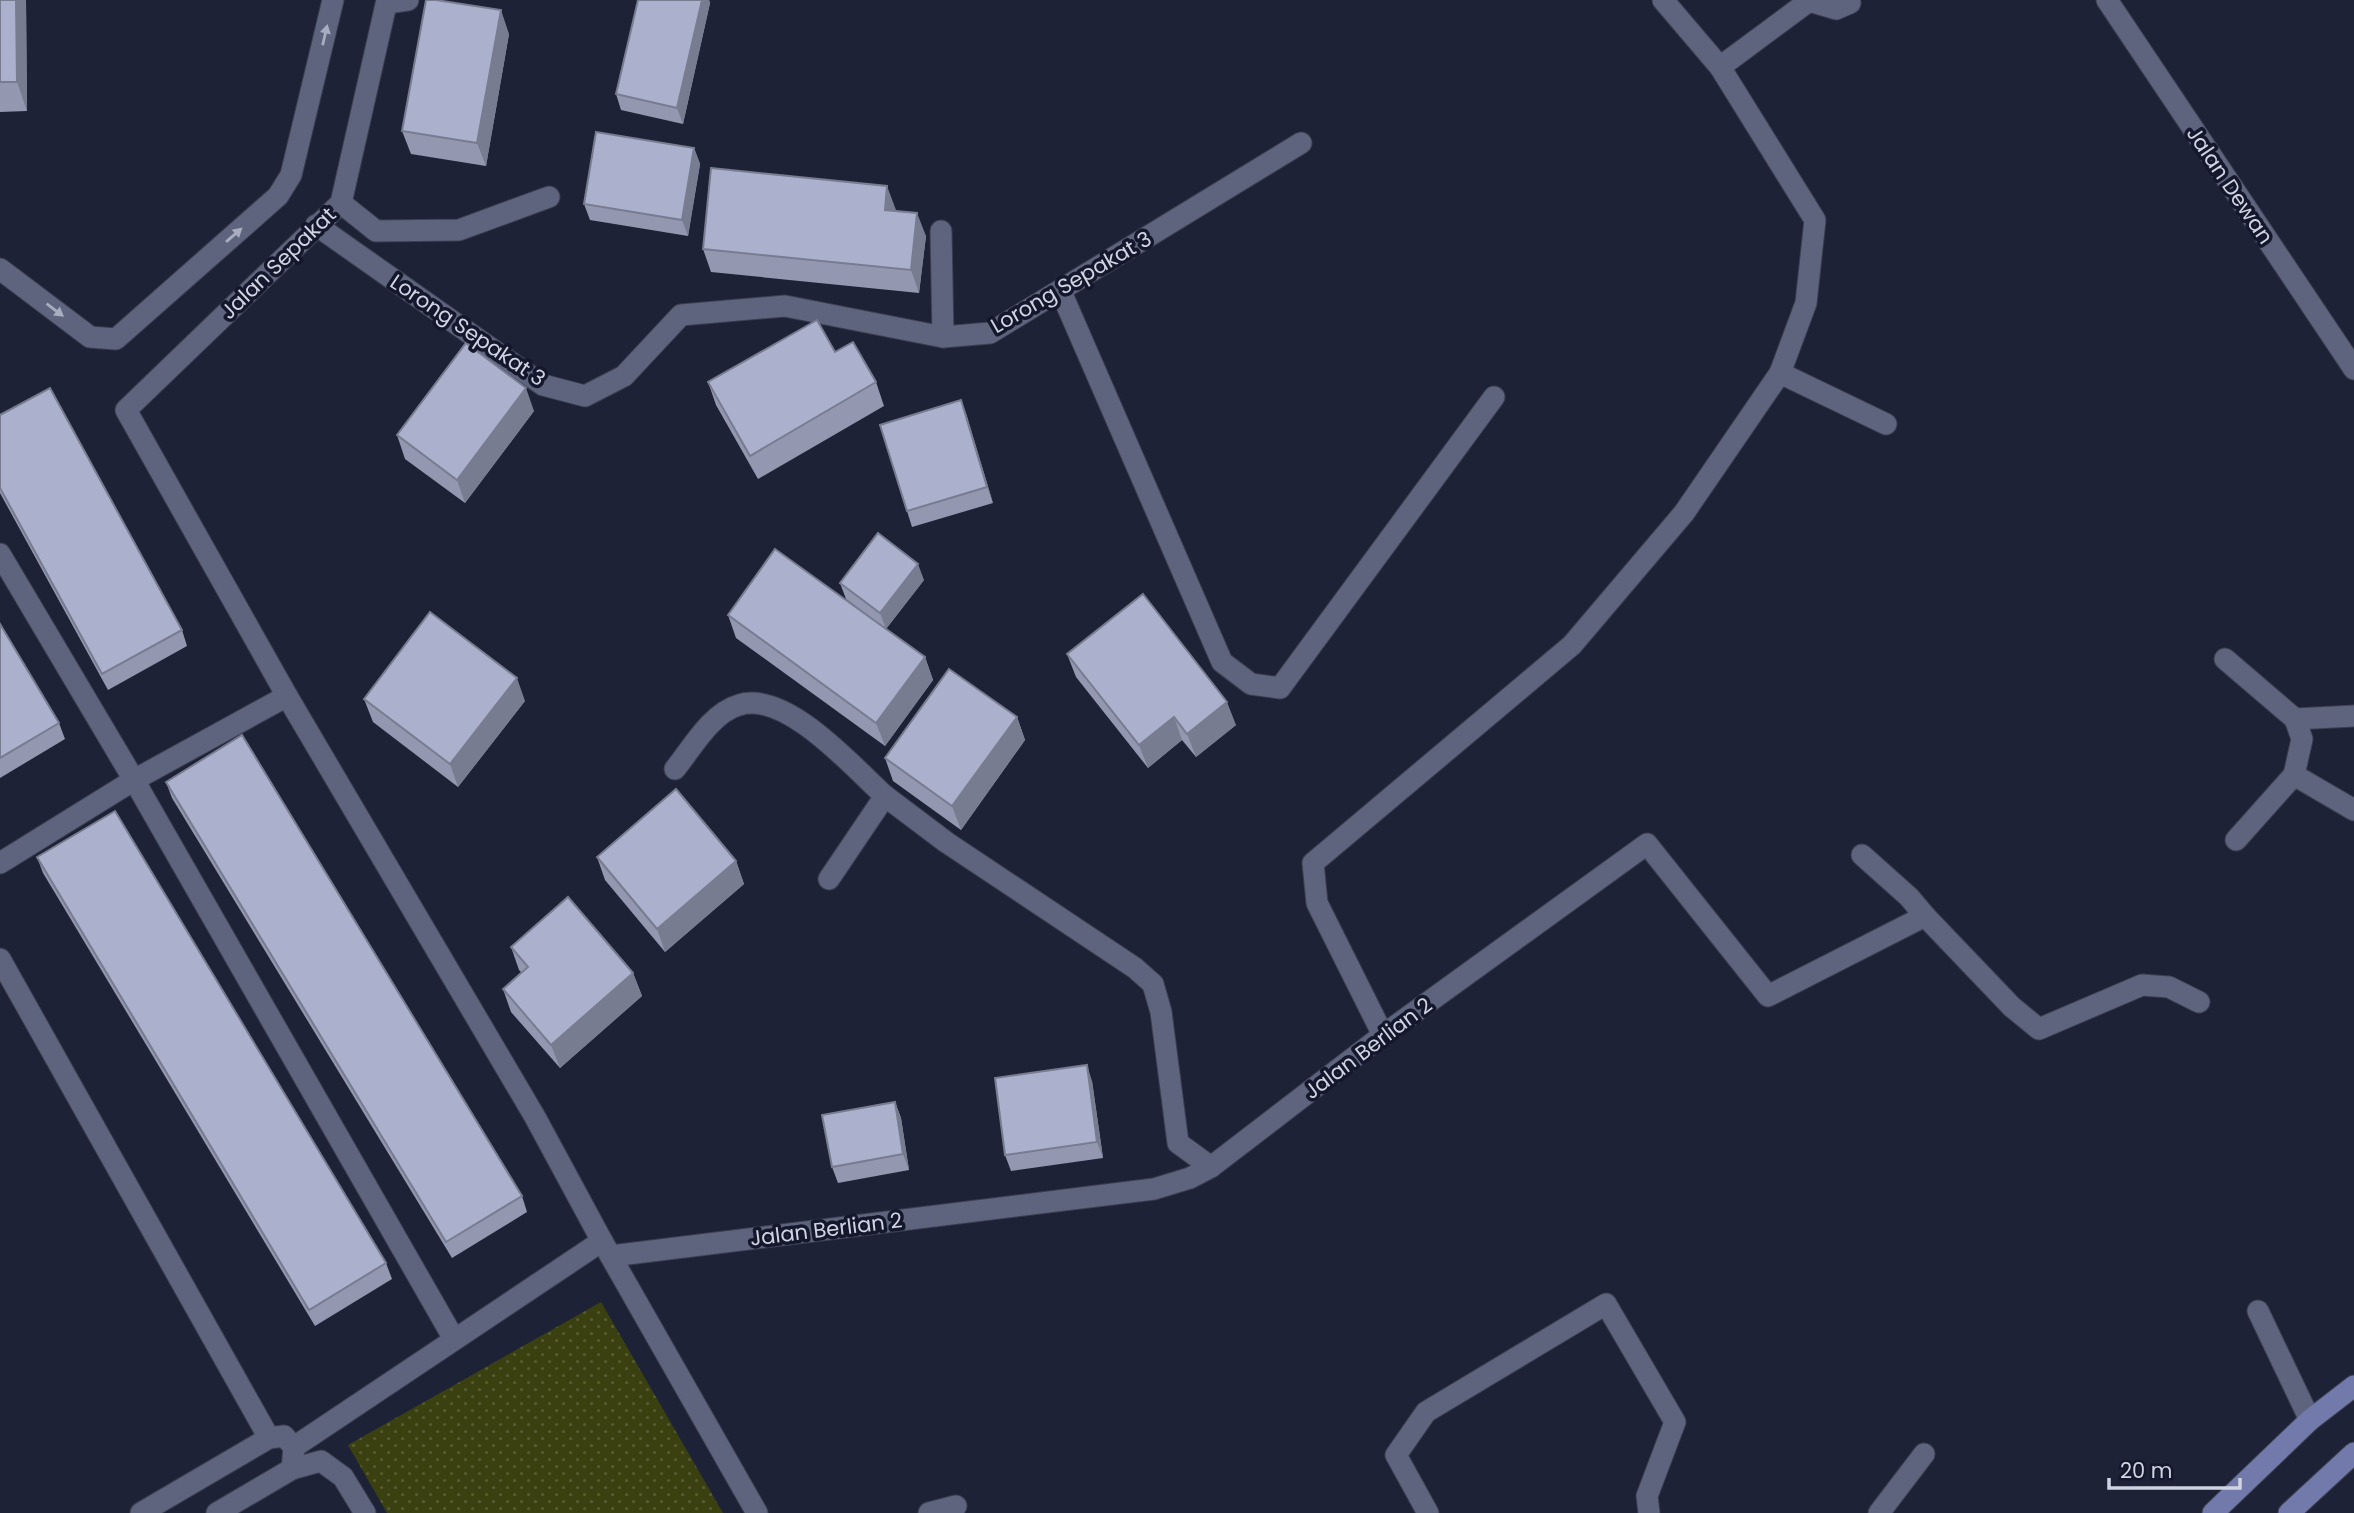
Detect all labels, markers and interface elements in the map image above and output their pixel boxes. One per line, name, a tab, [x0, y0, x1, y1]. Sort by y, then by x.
one-way arrow	[320, 24, 331, 46]
street label: Jalan Dewan	[2180, 120, 2280, 250]
street label: Jalan Sepakat	[214, 200, 342, 326]
street label: Lorong Sepakat 3	[985, 224, 1157, 340]
one-way arrow	[225, 227, 243, 243]
street label: Lorong Sepakat 3	[385, 267, 551, 393]
one-way arrow	[46, 303, 64, 317]
street label: Jalan Berlian 2	[1298, 990, 1438, 1106]
street label: Jalan Berlian 2	[748, 1205, 904, 1253]
scale bar	[2109, 1446, 2240, 1490]
text: 20 m	[2120, 1456, 2173, 1485]

